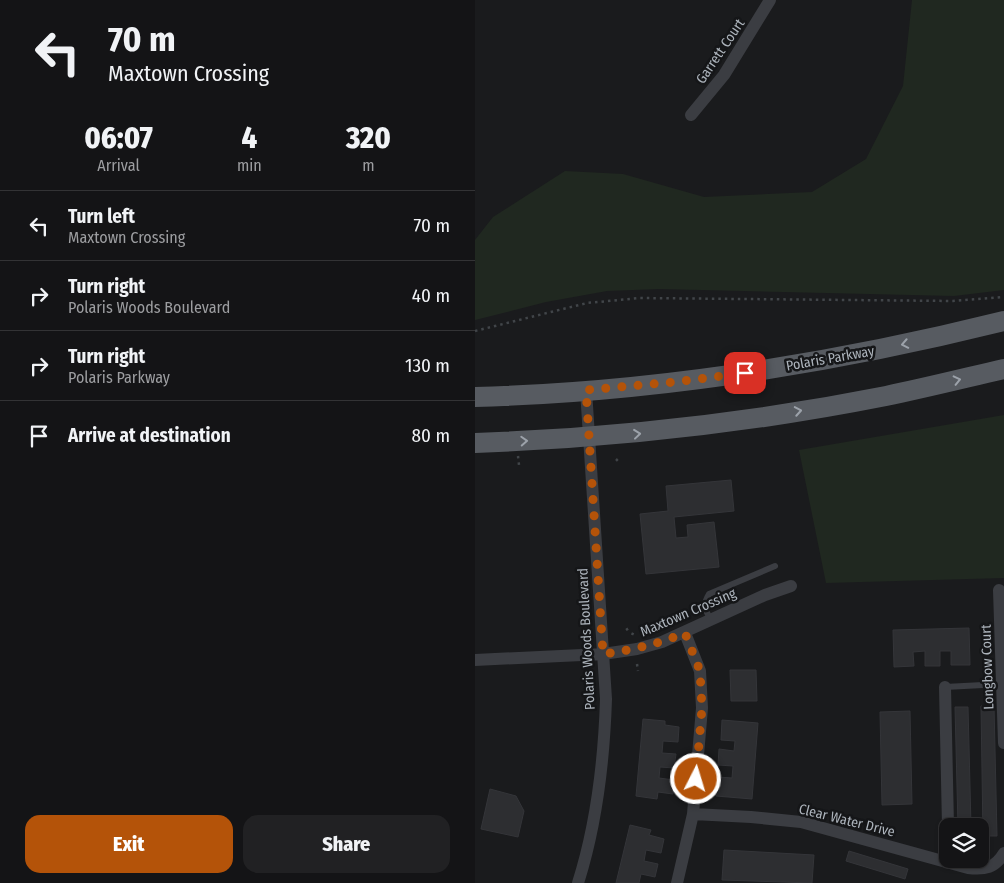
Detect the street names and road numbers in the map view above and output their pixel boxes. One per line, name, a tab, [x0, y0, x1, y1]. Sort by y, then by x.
street label: Garrett Court	[693, 15, 749, 87]
street label: Polaris Parkway	[785, 342, 876, 375]
street label: Polaris Woods Boulevard	[574, 568, 599, 710]
street label: Maxtown Crossing	[638, 584, 739, 640]
street label: Longbow Court	[977, 624, 997, 710]
street label: Clear Water Drive	[797, 800, 897, 841]

